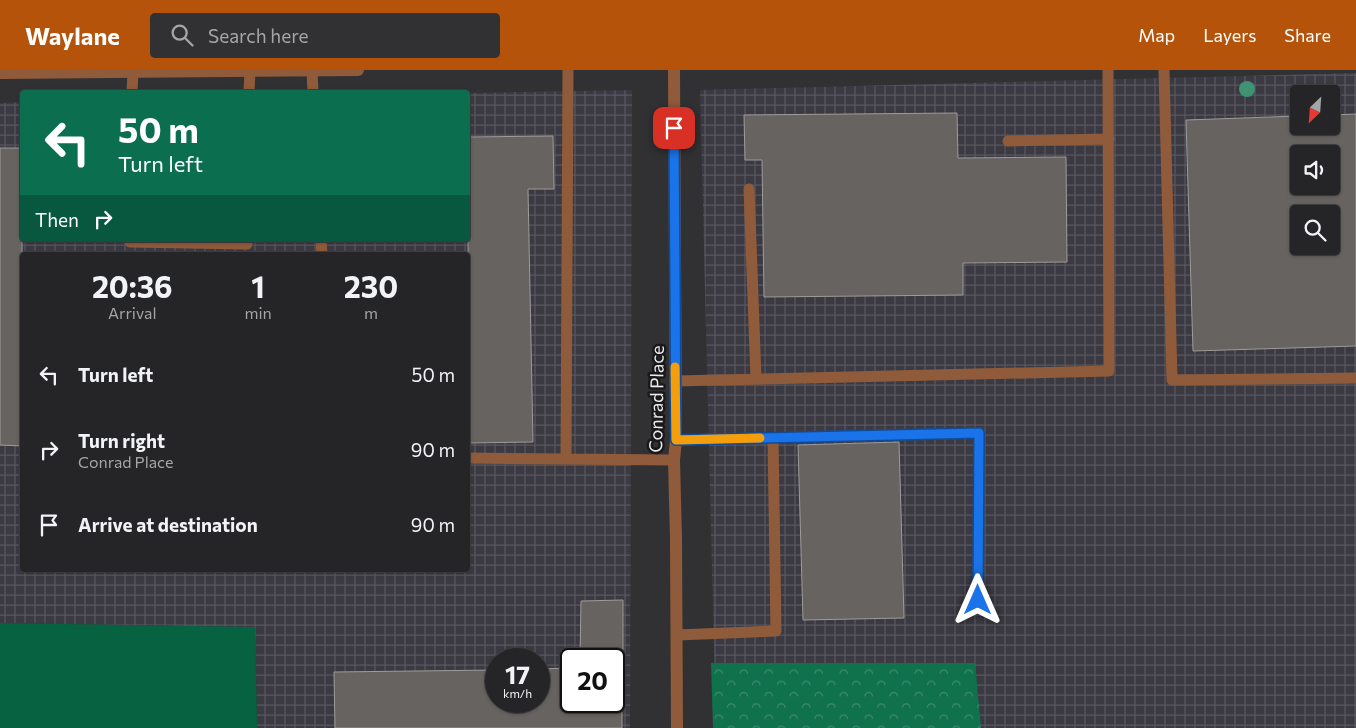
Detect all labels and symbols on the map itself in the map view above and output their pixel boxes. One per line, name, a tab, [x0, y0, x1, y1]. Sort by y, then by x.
north arrow	[1290, 85, 1340, 135]
pin	[653, 107, 695, 149]
street label: Conrad Place	[644, 345, 668, 453]
position arrow	[951, 573, 1003, 625]
speed limit sign: 20	[560, 648, 625, 713]

